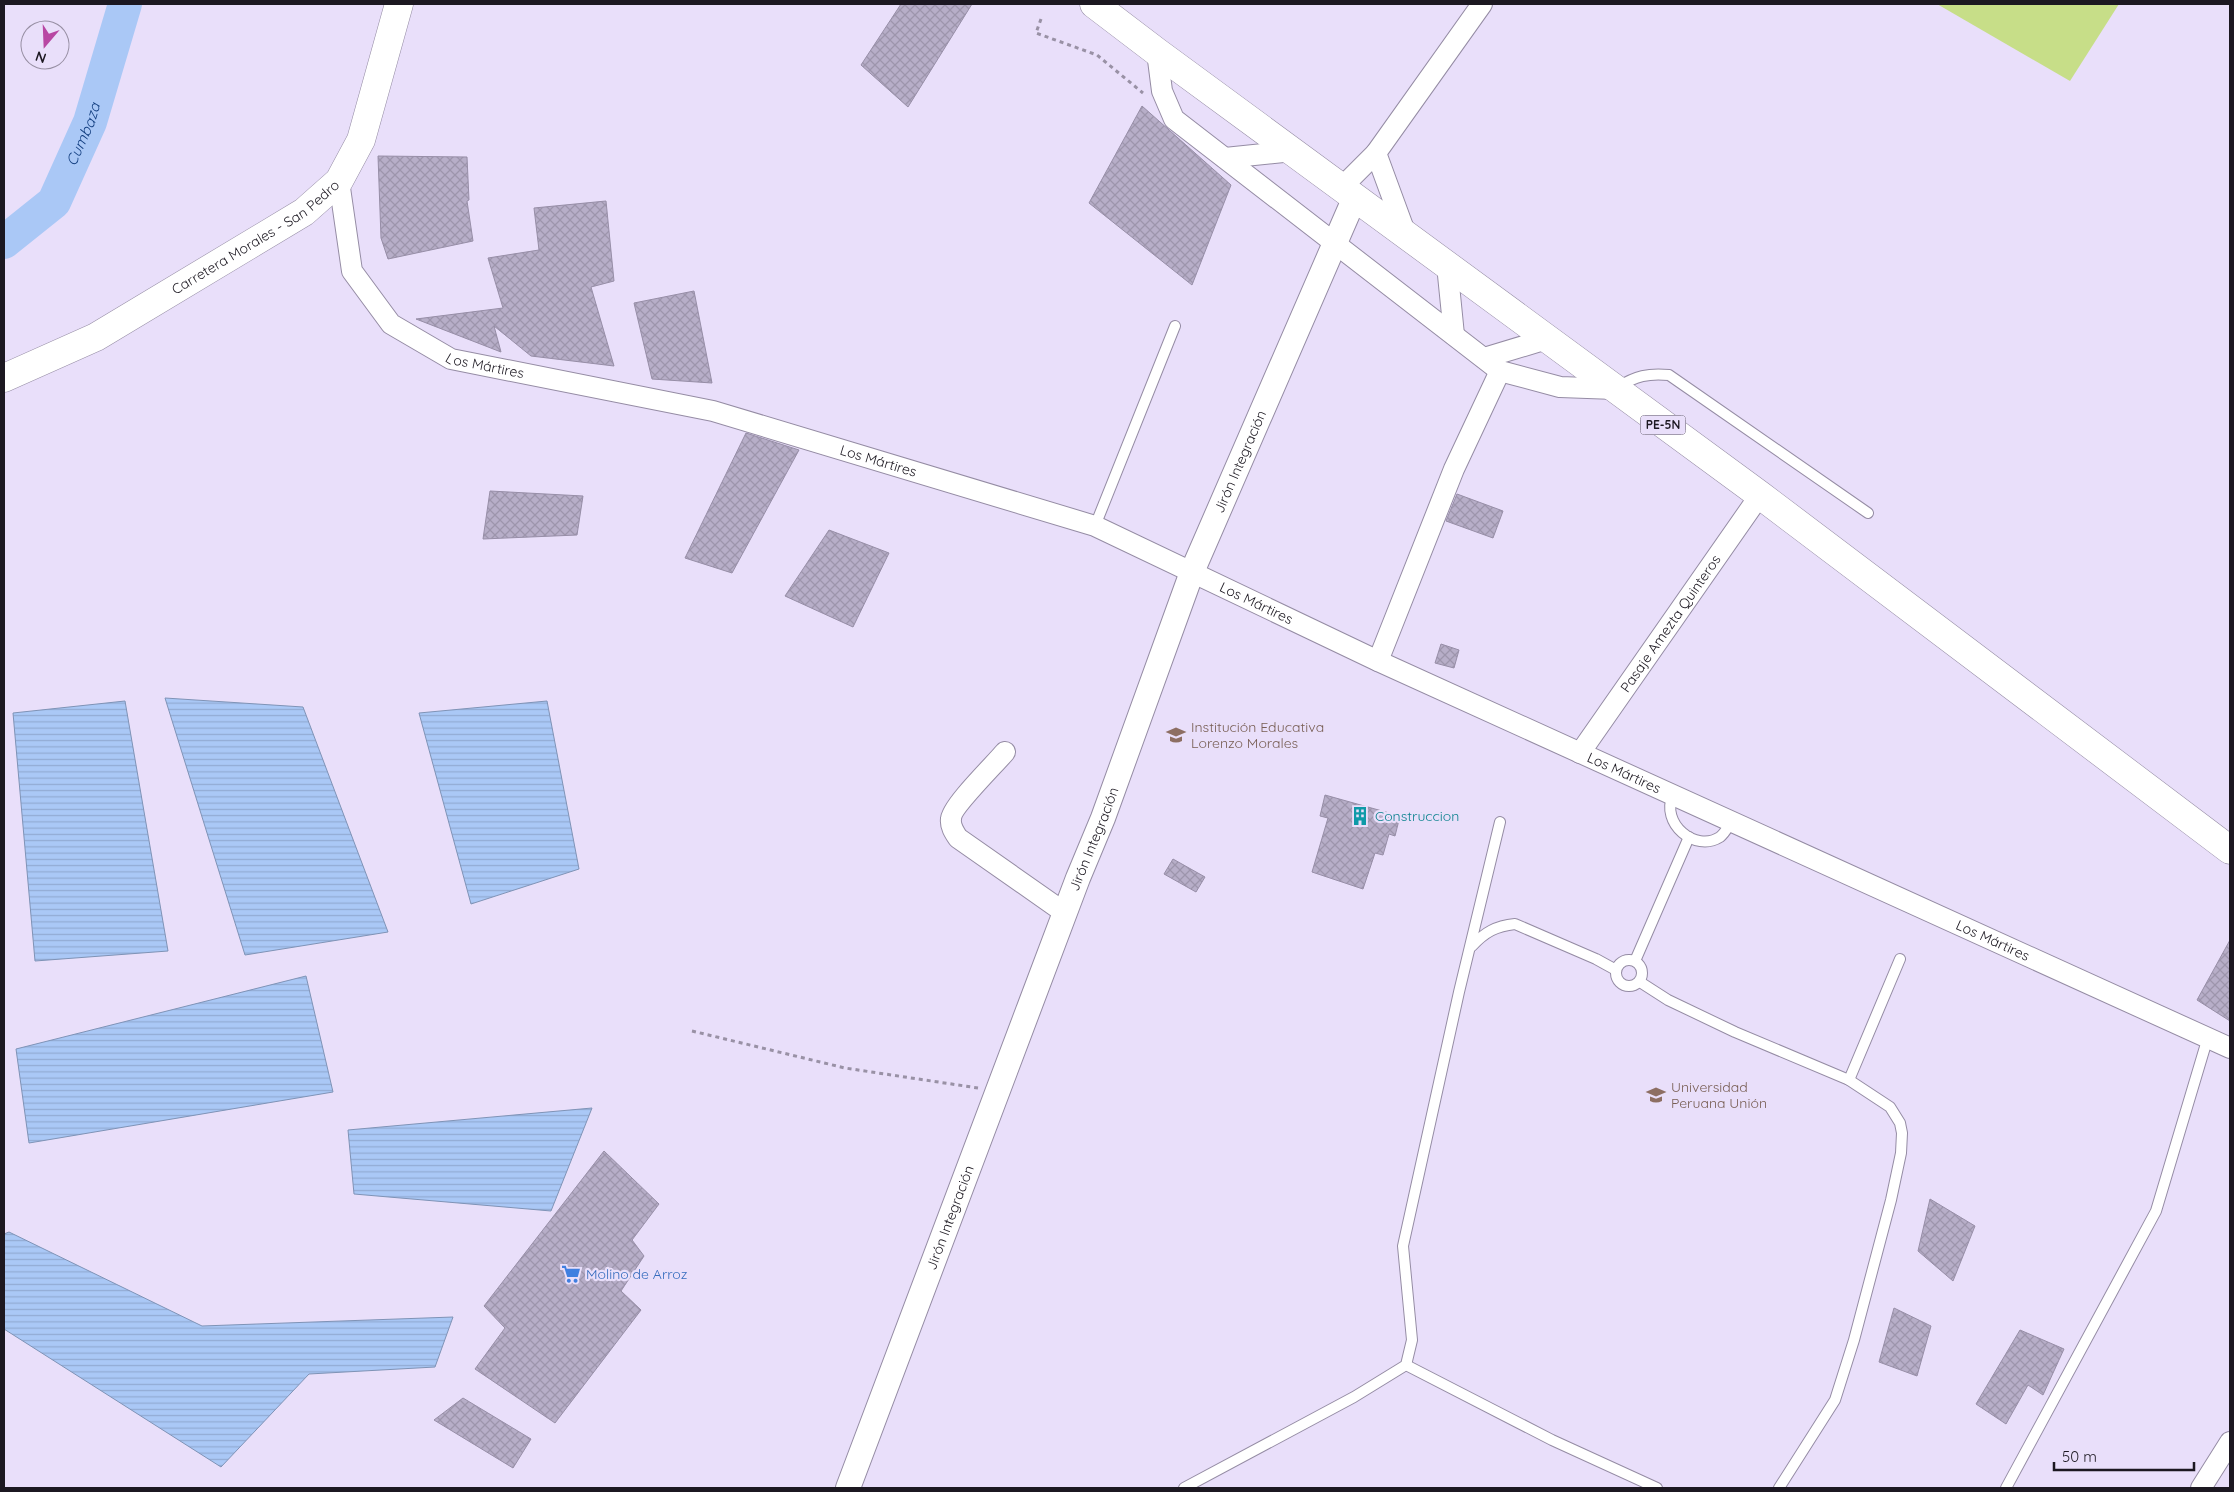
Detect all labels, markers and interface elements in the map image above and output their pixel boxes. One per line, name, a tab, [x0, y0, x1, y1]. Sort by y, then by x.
north arrow	[20, 20, 70, 70]
text: N	[33, 47, 49, 67]
water label: Cumbaza	[62, 100, 104, 169]
street label: Carretera Morales - San Pedro	[168, 176, 343, 299]
street label: Los Mártires	[442, 349, 526, 382]
street label: Jirón Integración	[1210, 407, 1270, 516]
road number: PE-5N	[1640, 416, 1686, 434]
street label: Los Mártires	[838, 441, 919, 481]
street label: Pasaje Amezta Quinteros	[1616, 551, 1725, 696]
street label: Los Mártires	[1217, 578, 1296, 628]
place label: Institución Educativa Lorenzo Morales	[1191, 718, 1324, 752]
school or university icon: Institución Educativa Lorenzo Morales	[1165, 724, 1187, 746]
street label: Los Mártires	[1584, 748, 1664, 797]
street label: Jirón Integración	[1065, 785, 1122, 893]
building icon: Construccion	[1349, 805, 1371, 827]
place label: Construccion	[1375, 807, 1459, 825]
street label: Los Mártires	[1953, 916, 2033, 965]
place label: Universidad Peruana Unión	[1671, 1078, 1767, 1112]
school or university icon: Universidad Peruana Unión	[1645, 1084, 1667, 1106]
street label: Jirón Integración	[922, 1163, 978, 1272]
supermarket icon: Molino de Arroz	[560, 1263, 582, 1285]
place label: Molino de Arroz	[586, 1265, 688, 1283]
scale bar	[2054, 1440, 2194, 1472]
text: 50 m	[2062, 1447, 2097, 1466]

